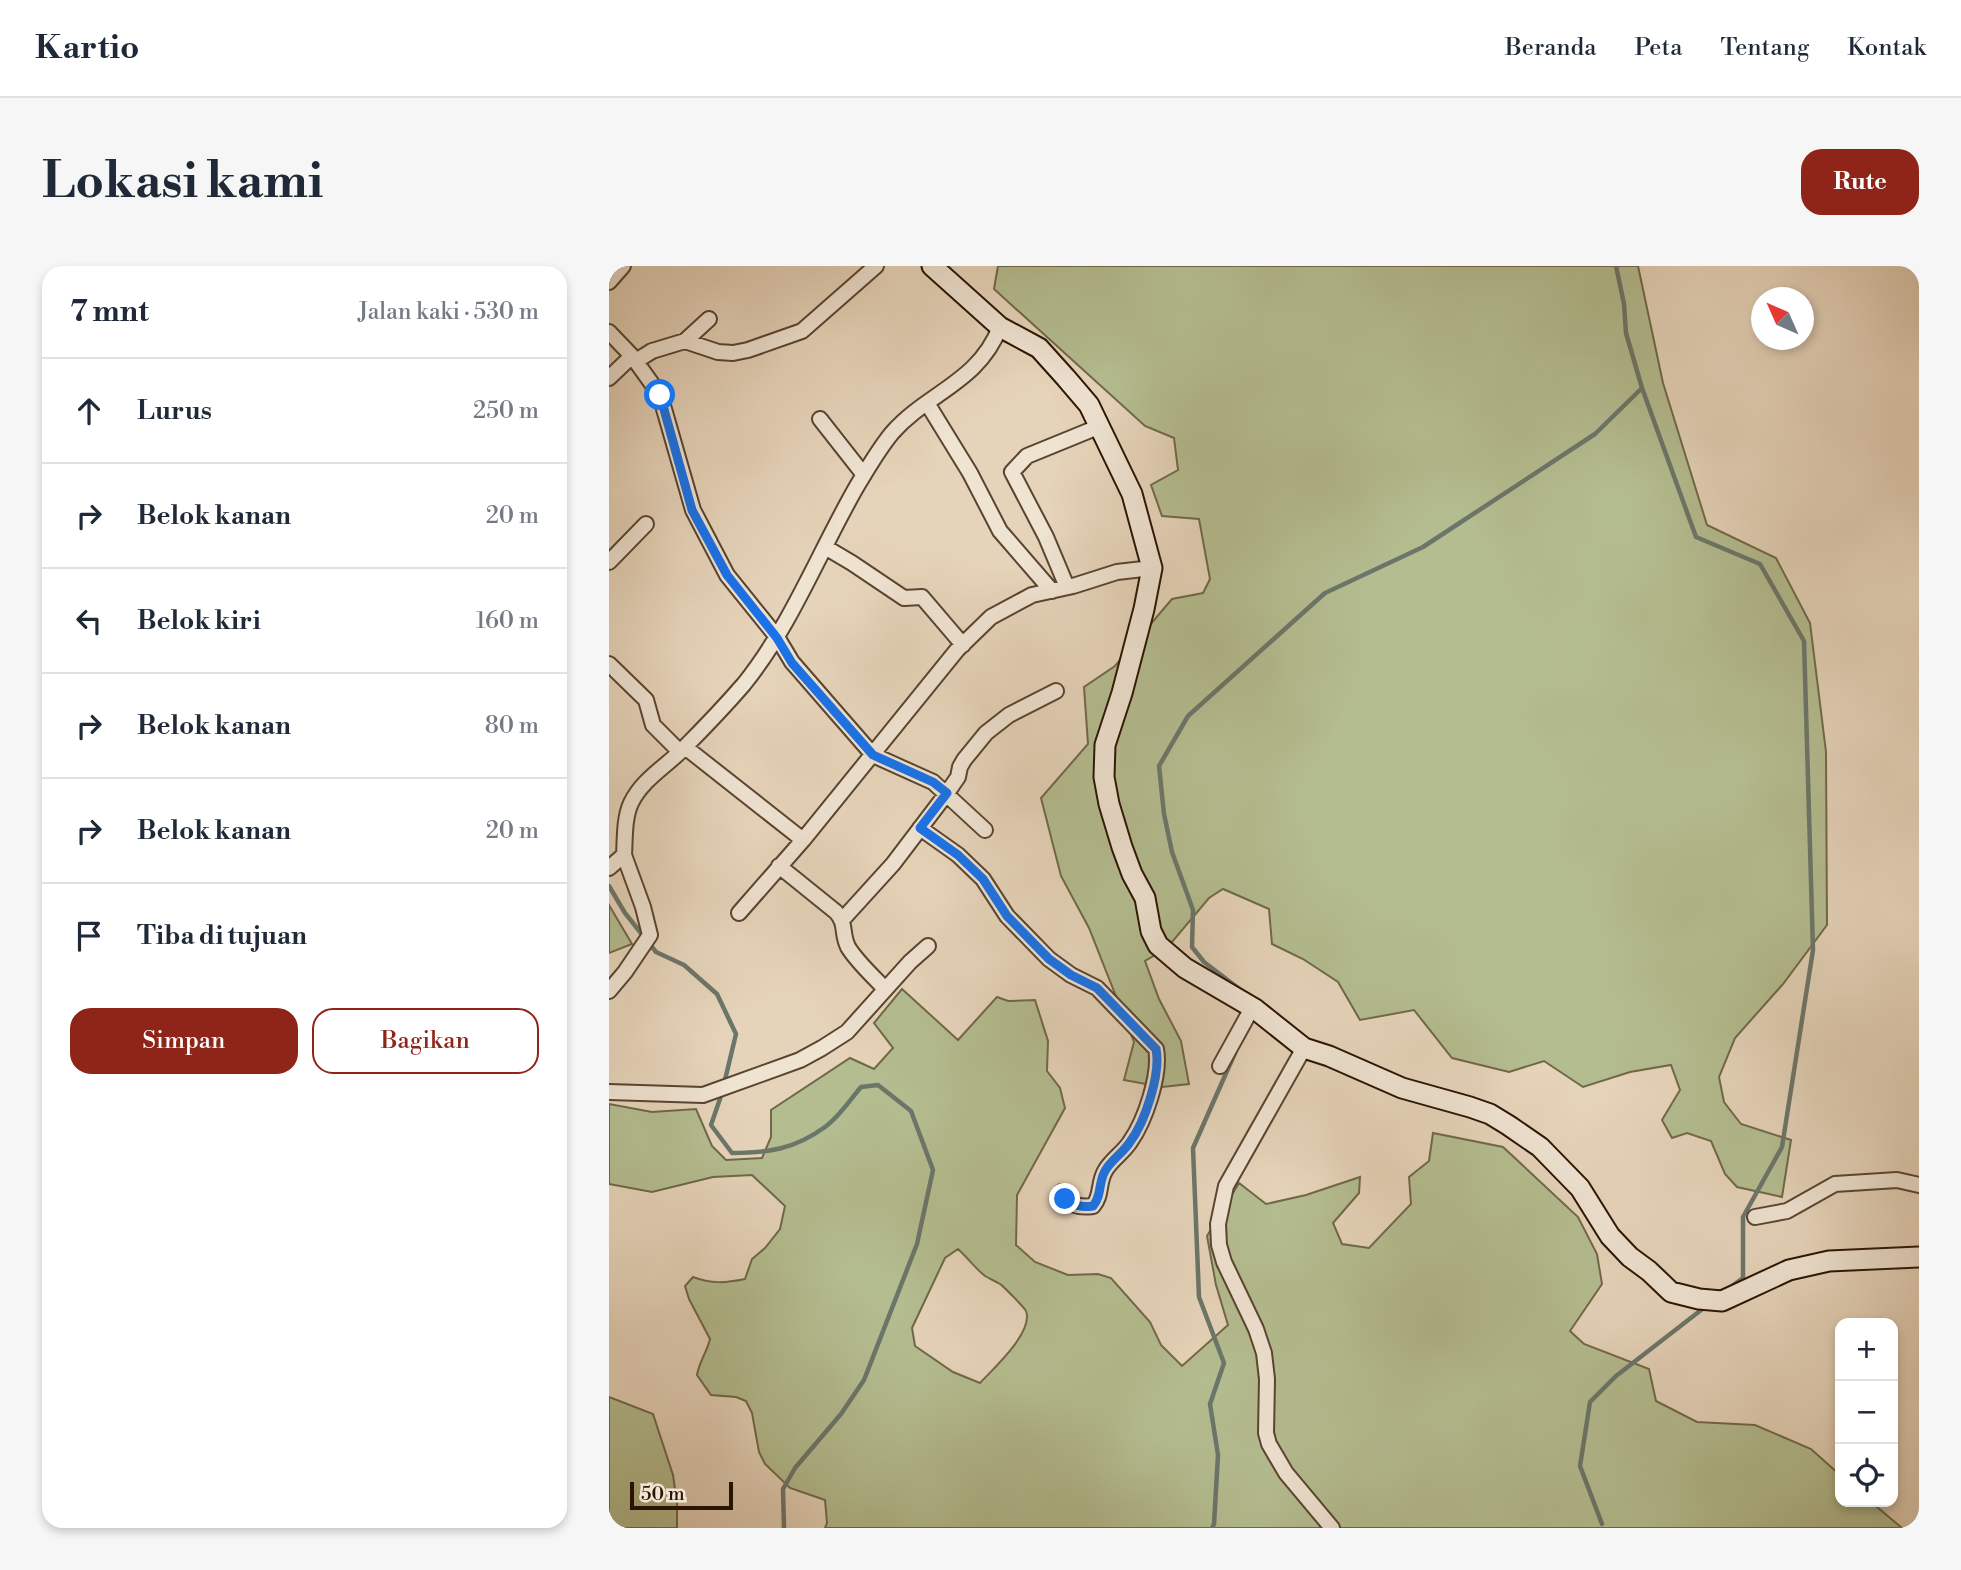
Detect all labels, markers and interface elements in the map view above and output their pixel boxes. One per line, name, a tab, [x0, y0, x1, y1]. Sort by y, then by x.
text: Kartio	[35, 28, 139, 69]
text: Beranda	[1505, 33, 1596, 63]
text: Peta	[1634, 33, 1682, 63]
text: Tentang	[1720, 33, 1809, 63]
text: Kontak	[1847, 33, 1926, 63]
button: Rute	[1801, 149, 1919, 215]
text: Lokasi kami	[42, 152, 324, 213]
north arrow	[1751, 287, 1814, 350]
text: 7 mnt	[70, 293, 149, 331]
text: Jalan kaki · 530 m	[358, 298, 539, 326]
route start	[644, 379, 675, 410]
icon: ahead	[70, 392, 108, 430]
text: Lurus	[137, 395, 212, 427]
text: 250 m	[473, 397, 539, 425]
icon: right	[70, 497, 108, 535]
text: Belok kanan	[137, 500, 291, 532]
text: 20 m	[486, 502, 539, 530]
icon: left	[70, 602, 108, 640]
text: Belok kiri	[137, 605, 261, 637]
text: 160 m	[476, 607, 539, 635]
icon: right	[70, 707, 108, 745]
text: Belok kanan	[137, 710, 291, 742]
text: 80 m	[485, 712, 539, 740]
icon: right	[70, 812, 108, 850]
text: Belok kanan	[137, 815, 291, 847]
text: 20 m	[486, 817, 539, 845]
icon: arrive	[70, 917, 108, 955]
text: Tiba di tujuan	[137, 920, 307, 952]
button: Simpan	[70, 1008, 298, 1074]
button: Bagikan	[312, 1008, 539, 1074]
route end	[1049, 1183, 1080, 1214]
map controls	[1835, 1318, 1898, 1507]
button: +	[1835, 1318, 1898, 1381]
button: −	[1835, 1381, 1898, 1444]
button: locate	[1835, 1444, 1898, 1507]
scale bar	[630, 1479, 733, 1511]
text: 50 m	[641, 1482, 685, 1506]

